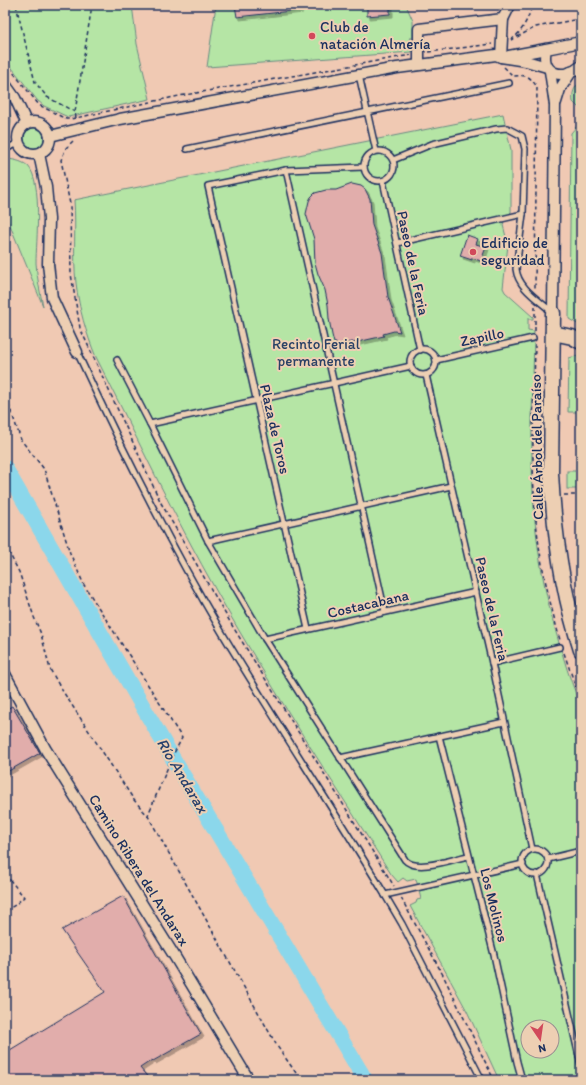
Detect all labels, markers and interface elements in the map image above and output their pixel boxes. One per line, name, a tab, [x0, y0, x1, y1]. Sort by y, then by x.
place label: Club de natación Almería	[320, 18, 431, 53]
marker: Club de natación Almería	[307, 31, 317, 41]
street label: Paseo de la Feria	[393, 209, 433, 317]
place label: Edificio de seguridad	[481, 234, 548, 269]
marker: Edificio de seguridad	[468, 247, 478, 257]
street label: Zapillo	[458, 324, 506, 350]
park label: Recinto Ferial permanente	[272, 335, 361, 370]
street label: Calle Árbol del Paraíso	[527, 374, 547, 520]
street label: Plaza de Toros	[256, 382, 294, 476]
street label: Paseo de la Feria	[471, 555, 513, 663]
street label: Costacabana	[326, 586, 411, 622]
water label: Río Andarax	[153, 734, 213, 817]
street label: Camino Ribera del Andarax	[85, 791, 193, 950]
street label: Los Molinos	[476, 866, 512, 944]
north arrow	[520, 1019, 560, 1059]
text: N	[537, 1041, 547, 1055]

